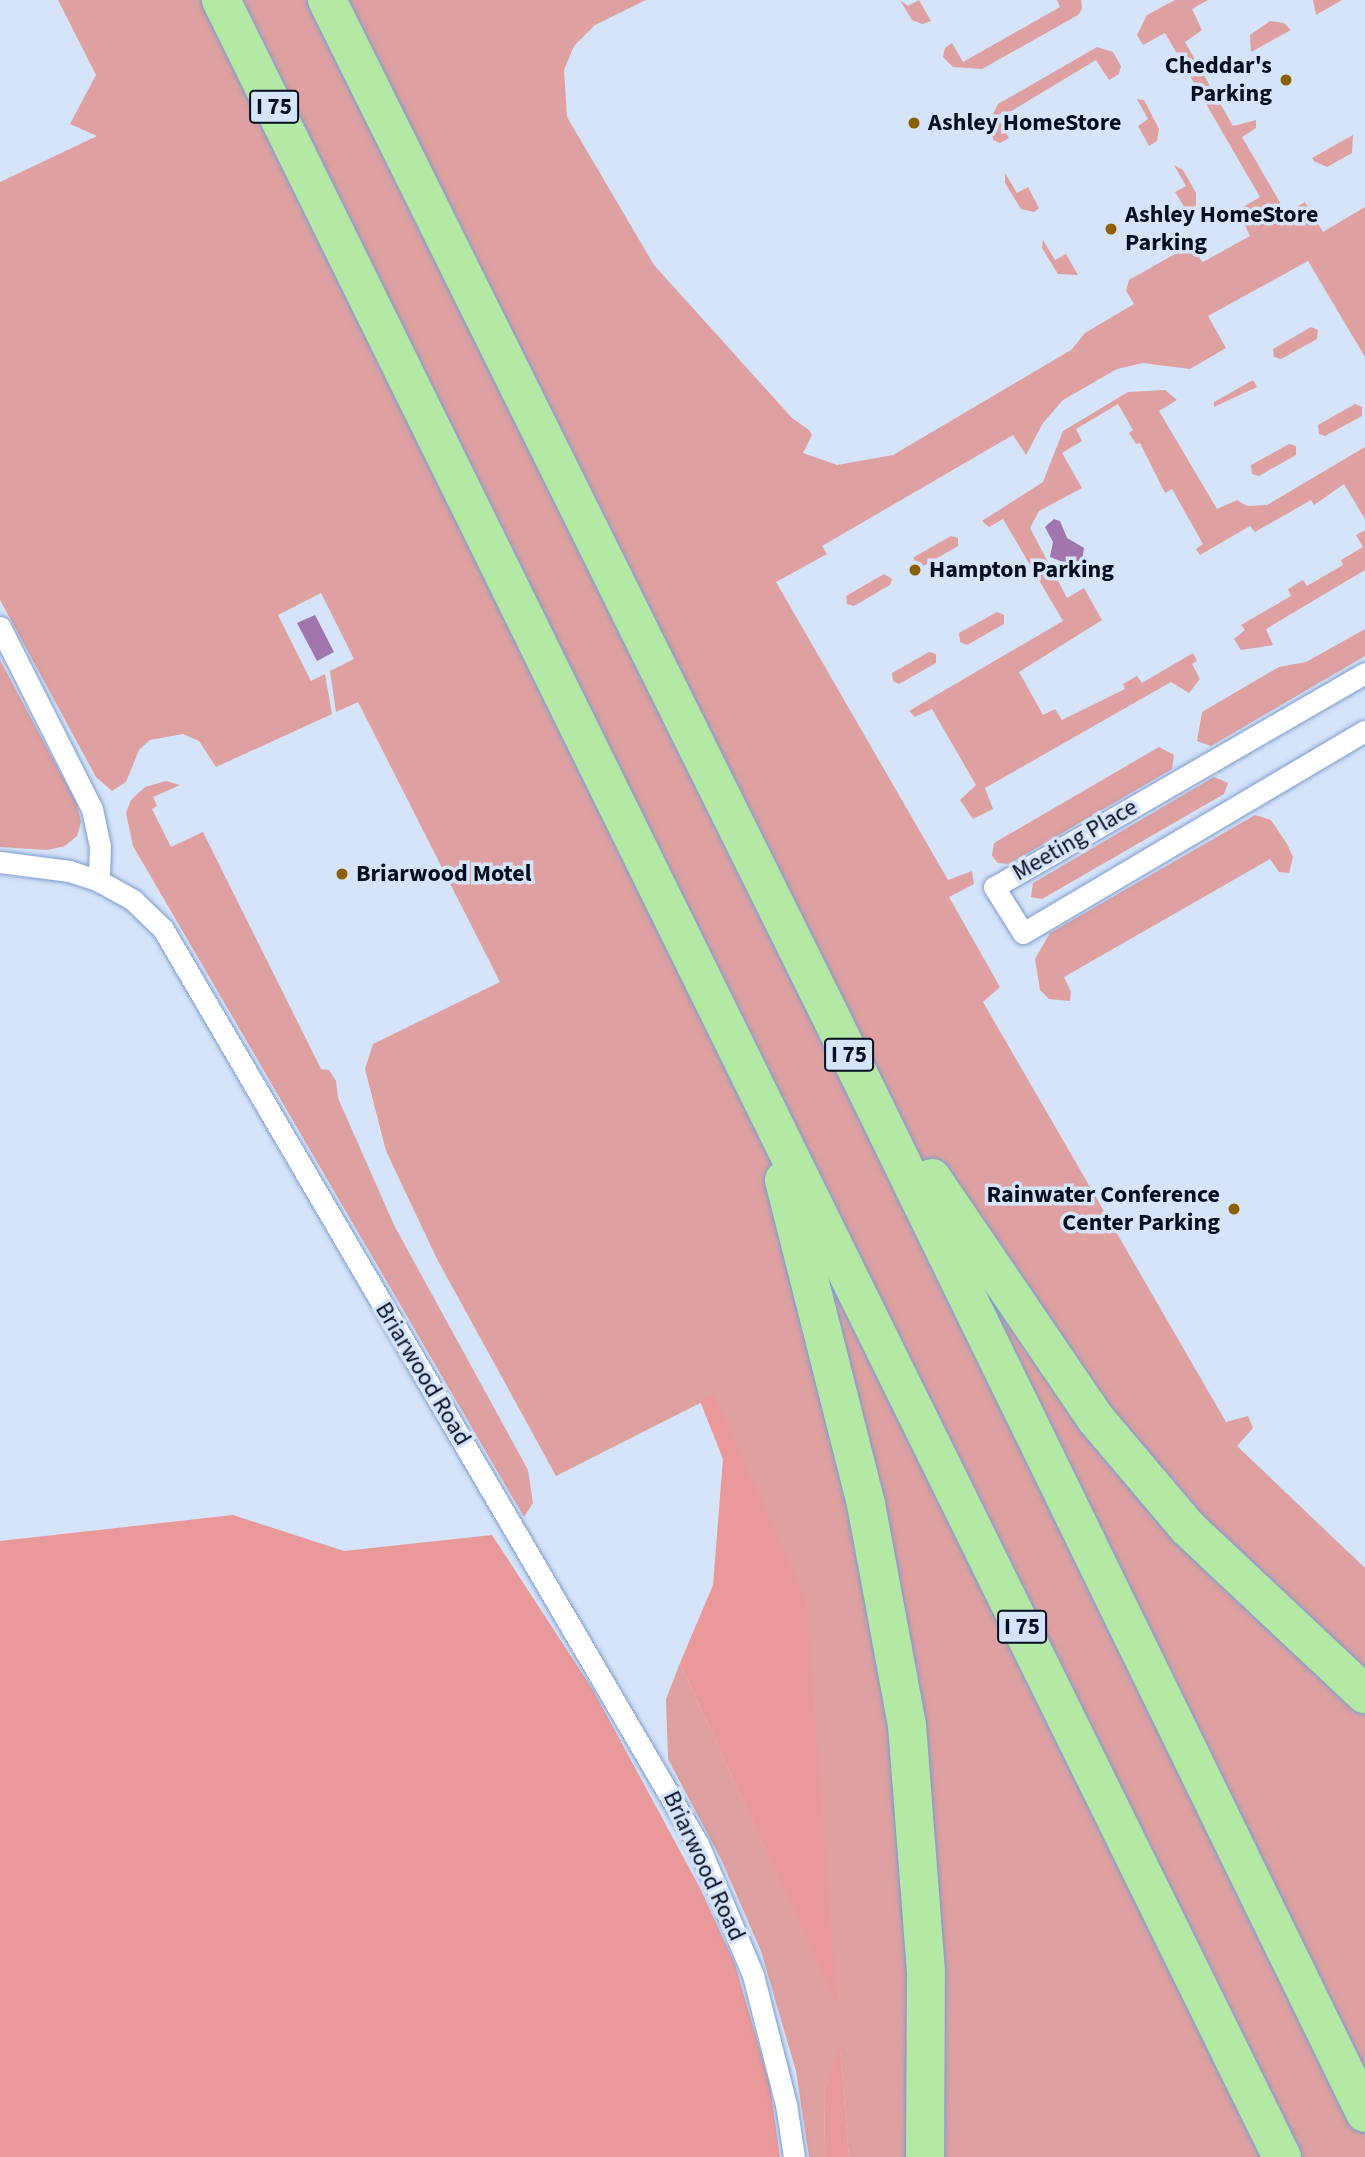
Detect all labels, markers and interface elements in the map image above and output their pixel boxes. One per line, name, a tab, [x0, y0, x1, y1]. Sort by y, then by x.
place label: Cheddar's Parking	[1165, 52, 1272, 108]
marker: Cheddar's Parking	[1278, 72, 1294, 88]
road number: I 75	[248, 88, 300, 127]
place label: Ashley HomeStore	[928, 109, 1121, 137]
marker: Ashley HomeStore	[906, 115, 922, 131]
place label: Ashley HomeStore Parking	[1125, 201, 1318, 257]
marker: Ashley HomeStore Parking	[1103, 221, 1119, 237]
place label: Hampton Parking	[929, 556, 1114, 584]
marker: Hampton Parking	[907, 562, 923, 578]
street label: Meeting Place	[1008, 793, 1142, 887]
place label: Briarwood Motel	[356, 860, 532, 888]
marker: Briarwood Motel	[334, 866, 350, 882]
road number: I 75	[823, 1036, 875, 1074]
place label: Rainwater Conference Center Parking	[986, 1181, 1220, 1237]
marker: Rainwater Conference Center Parking	[1226, 1201, 1242, 1217]
street label: Briarwood Road	[369, 1297, 477, 1451]
road number: I 75	[996, 1608, 1048, 1646]
street label: Briarwood Road	[657, 1786, 751, 1946]

